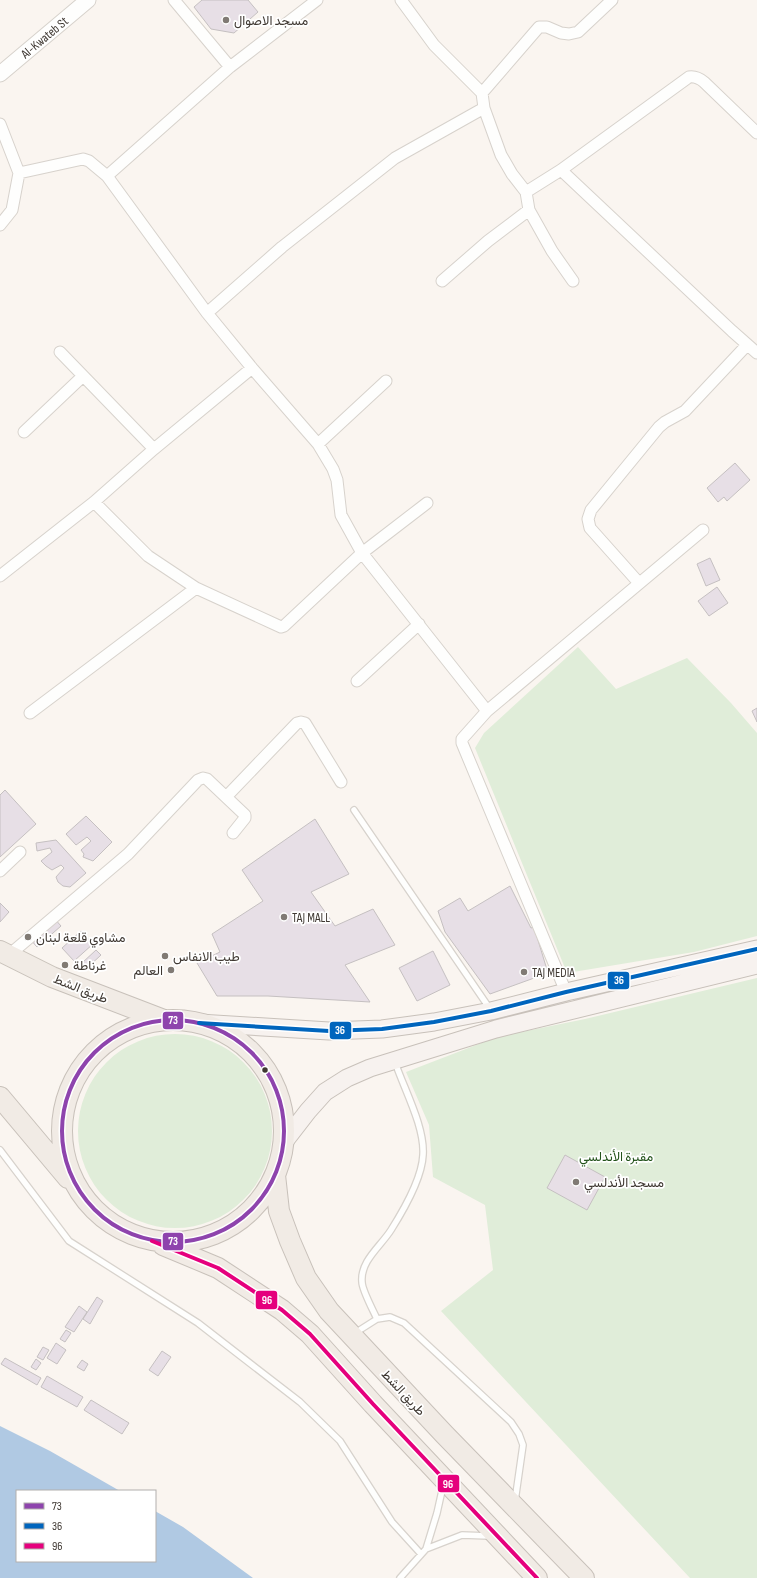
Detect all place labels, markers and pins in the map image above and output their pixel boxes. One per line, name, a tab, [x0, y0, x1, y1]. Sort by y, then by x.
place label: مسجد الاصوال	[234, 13, 308, 29]
marker: مسجد الاصوال	[221, 15, 231, 25]
place label: TAJ MALL	[292, 910, 330, 926]
marker: TAJ MALL	[279, 912, 289, 922]
place label: مشاوي قلعة لبنان	[36, 930, 126, 948]
marker: مشاوي قلعة لبنان	[23, 932, 33, 942]
place label: طيب الانفاس	[173, 949, 240, 965]
marker: طيب الانفاس	[160, 951, 170, 961]
place label: غرناطة	[73, 958, 106, 974]
marker: غرناطة	[60, 960, 70, 970]
place label: العالم	[133, 963, 163, 979]
marker: العالم	[166, 965, 176, 975]
place label: TAJ MEDIA	[532, 965, 575, 981]
marker: TAJ MEDIA	[519, 967, 529, 977]
unlabelled marker	[260, 1065, 270, 1075]
place label: مسجد الأندلسي	[584, 1175, 664, 1193]
marker: مسجد الأندلسي	[571, 1177, 581, 1187]

